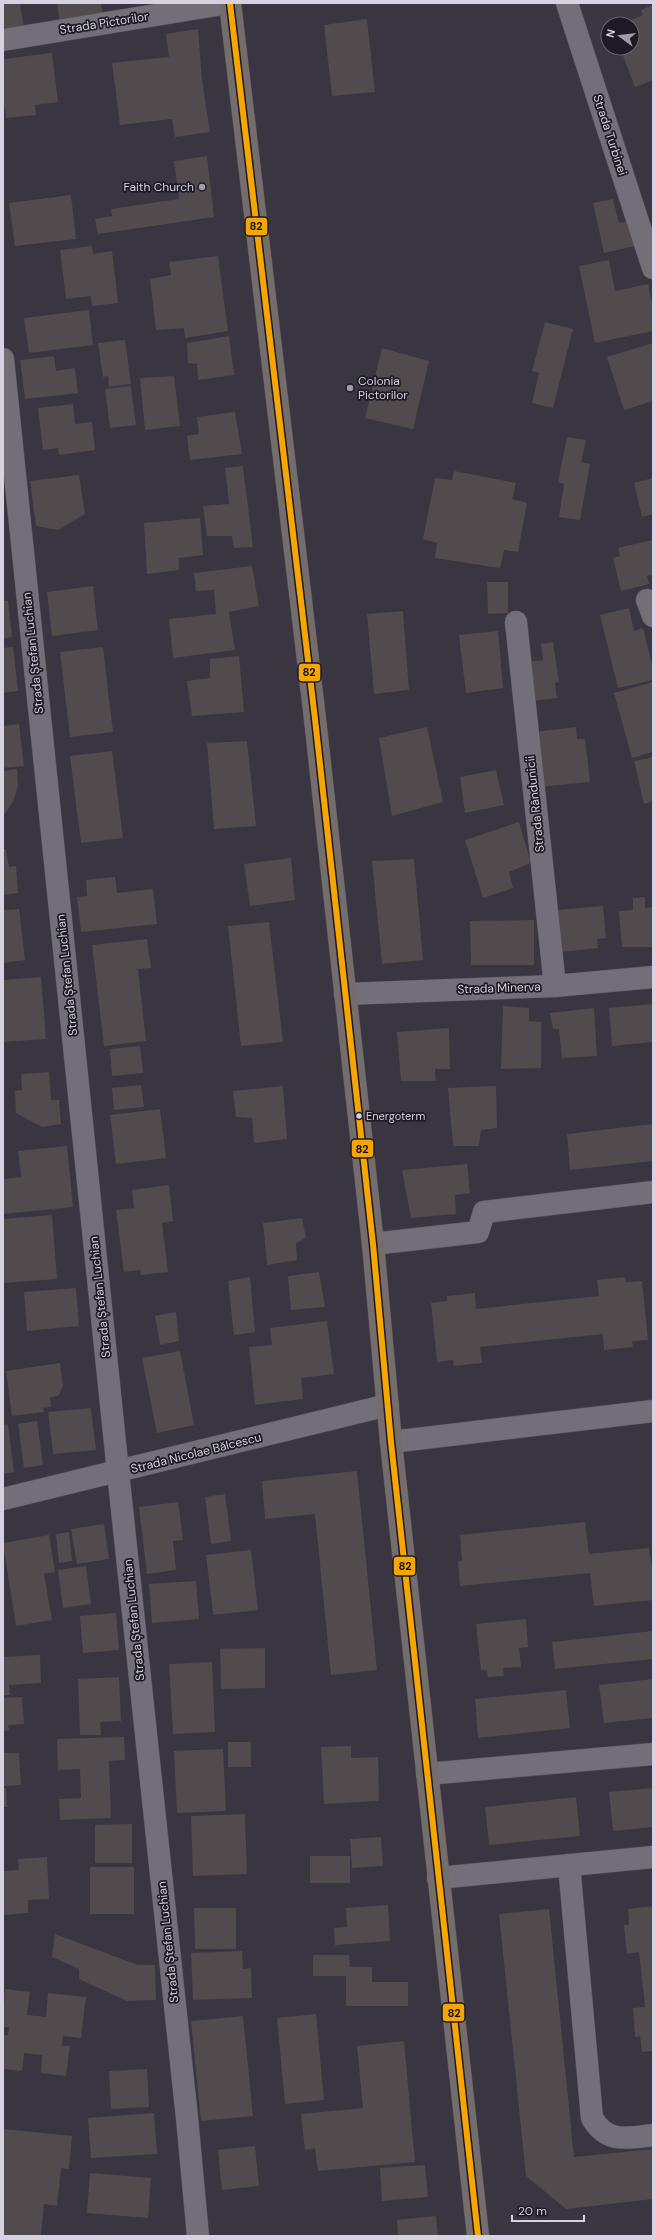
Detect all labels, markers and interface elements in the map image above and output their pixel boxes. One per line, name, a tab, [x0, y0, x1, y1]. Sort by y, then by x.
street label: Strada Pictorilor	[58, 8, 150, 38]
north arrow	[600, 16, 640, 56]
text: N	[603, 28, 618, 39]
street label: Strada Turbinei	[589, 92, 631, 178]
place label: Faith Church	[123, 179, 194, 195]
marker: Faith Church	[197, 182, 207, 192]
line badge: 82	[245, 217, 268, 236]
text: 82	[249, 219, 263, 233]
place label: Colonia Pictorilor	[358, 373, 408, 403]
marker: Colonia Pictorilor	[345, 383, 355, 393]
street label: Strada Ștefan Luchian	[19, 591, 47, 714]
line badge: 82	[298, 663, 321, 682]
text: 82	[302, 665, 316, 679]
street label: Strada Rândunicii	[522, 755, 548, 853]
street label: Strada Ștefan Luchian	[53, 913, 81, 1036]
street label: Strada Minerva	[457, 979, 541, 997]
place label: Energoterm	[366, 1109, 425, 1123]
marker: Energoterm	[354, 1111, 364, 1121]
line badge: 82	[351, 1139, 374, 1158]
text: 82	[355, 1142, 369, 1156]
street label: Strada Ștefan Luchian	[86, 1235, 114, 1358]
street label: Strada Nicolae Bălcescu	[129, 1429, 263, 1477]
line badge: 82	[393, 1556, 416, 1576]
street label: Strada Ștefan Luchian	[120, 1558, 148, 1681]
text: 82	[398, 1559, 412, 1573]
street label: Strada Ștefan Luchian	[154, 1880, 182, 2003]
line badge: 82	[442, 2003, 465, 2022]
text: 82	[447, 2006, 461, 2020]
scale bar	[512, 2197, 584, 2223]
text: 20 m	[518, 2203, 547, 2219]

